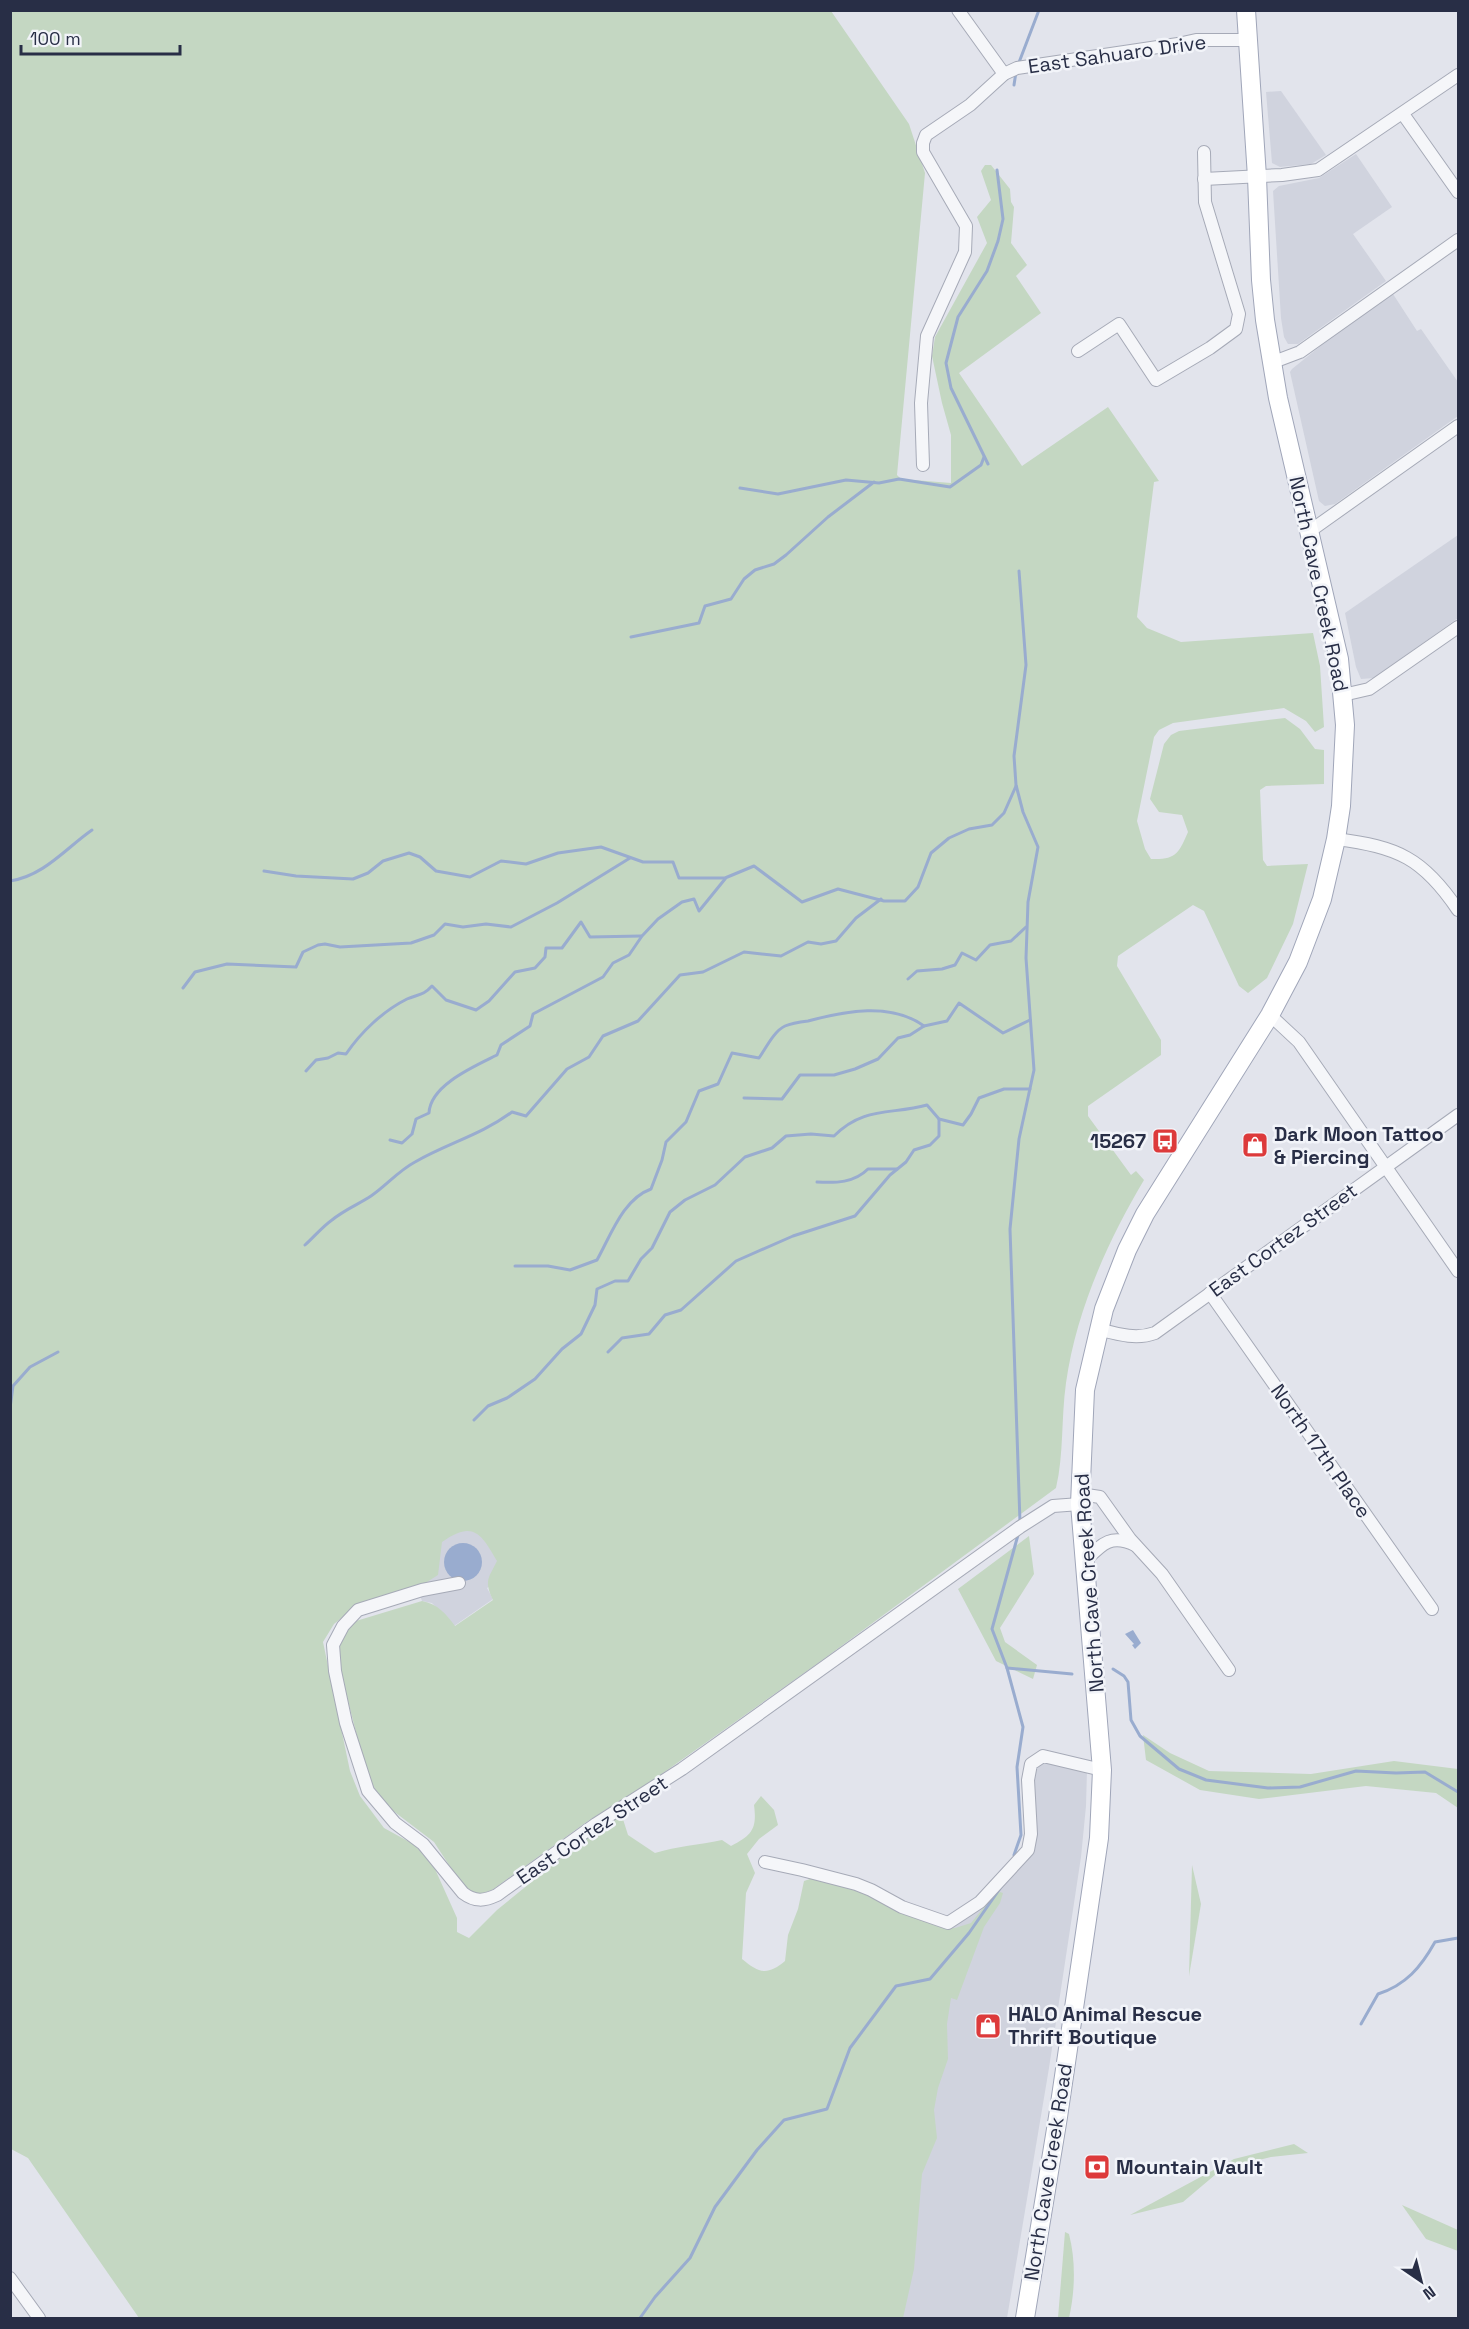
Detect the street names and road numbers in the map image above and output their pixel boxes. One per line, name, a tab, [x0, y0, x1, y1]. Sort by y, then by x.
street label: East Sahuaro Drive	[1026, 29, 1208, 79]
street label: North Cave Creek Road	[1283, 474, 1355, 694]
street label: East Cortez Street	[1204, 1177, 1362, 1303]
street label: North 17th Place	[1265, 1379, 1377, 1523]
street label: North Cave Creek Road	[1068, 1473, 1110, 1693]
street label: East Cortez Street	[511, 1770, 673, 1890]
street label: North Cave Creek Road	[1018, 2061, 1078, 2283]

